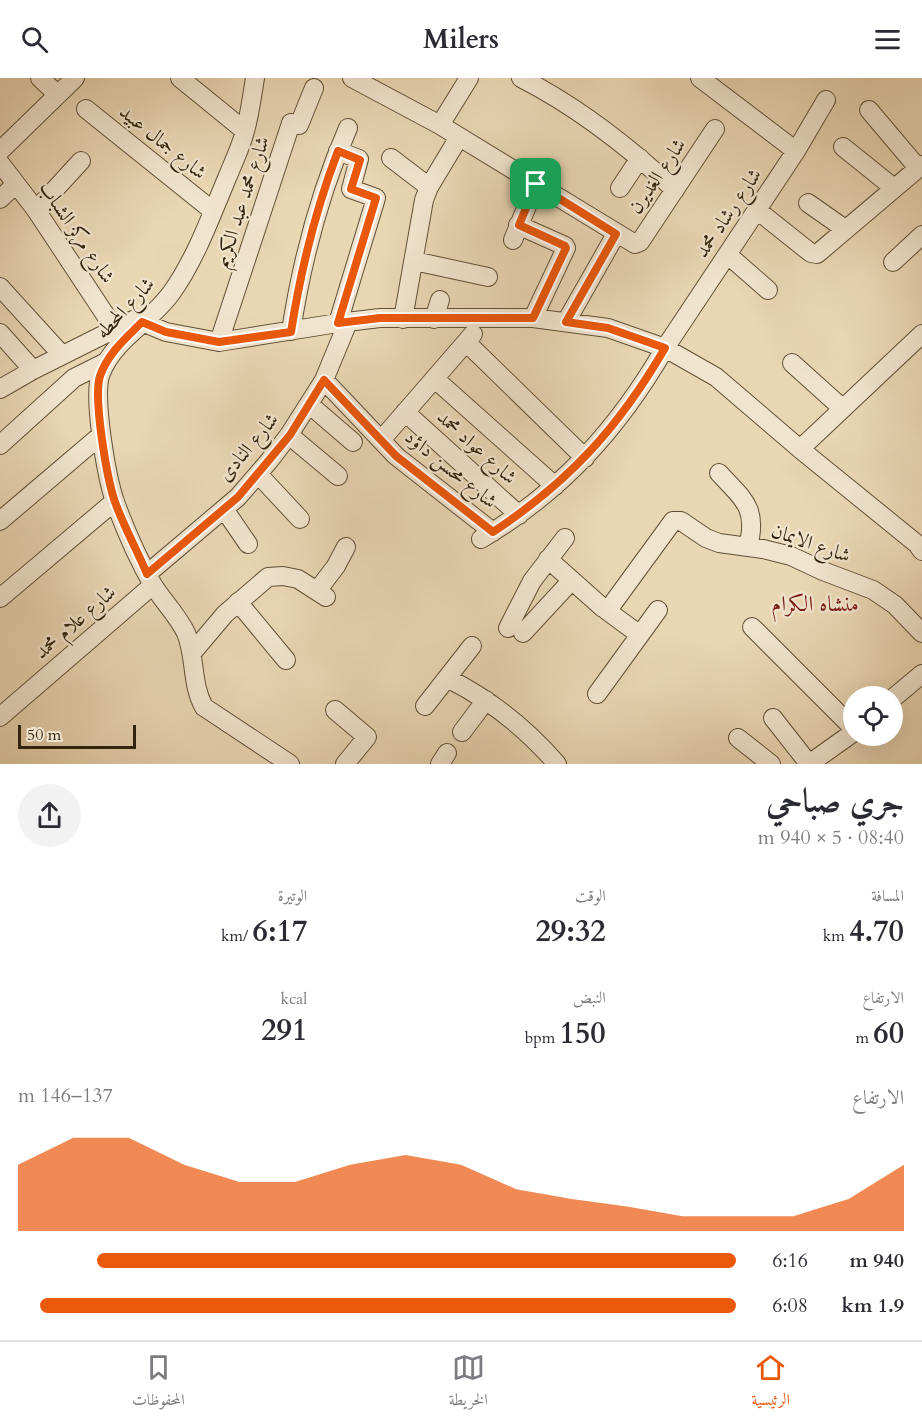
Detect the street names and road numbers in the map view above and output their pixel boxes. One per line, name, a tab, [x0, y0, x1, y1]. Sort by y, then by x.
street label: شارع جمال عبيد	[111, 98, 212, 189]
street label: شارع محمد عبد الكريم	[208, 133, 280, 273]
street label: شارع الغديرن	[622, 133, 695, 221]
street label: شارع رشاد محمد	[688, 163, 771, 265]
street label: شارع مركز الشباب	[29, 176, 121, 291]
street label: شارع المحطه	[89, 271, 164, 348]
street label: شارع عواد محمد	[428, 404, 523, 493]
street label: شارع النادى	[211, 407, 288, 490]
street label: شارع محسن داؤد	[397, 423, 503, 518]
street label: شارع الايمان	[767, 517, 854, 573]
street label: شارع علام محمد	[28, 579, 124, 668]

